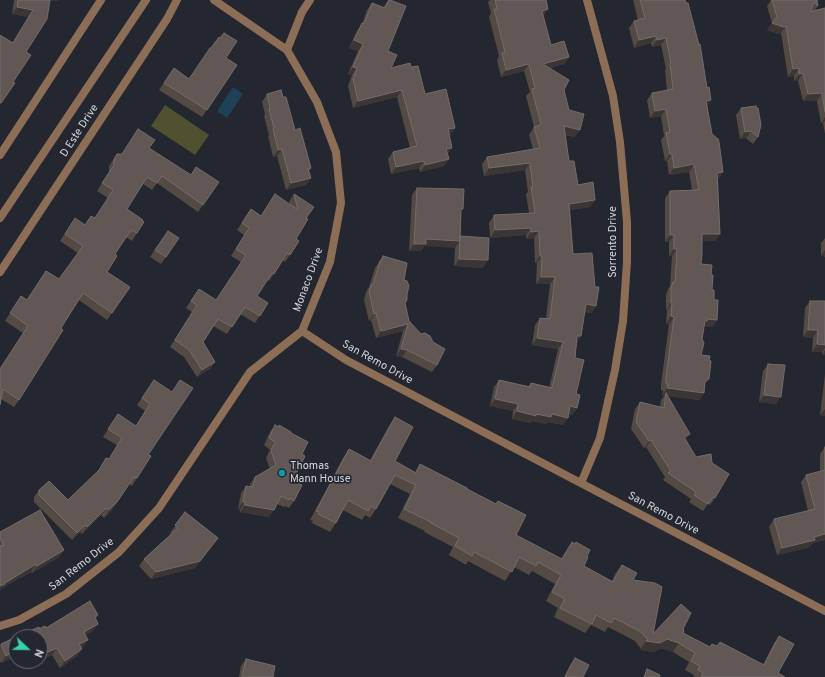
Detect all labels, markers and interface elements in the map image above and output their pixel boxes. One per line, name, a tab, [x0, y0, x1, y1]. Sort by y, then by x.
street label: D Este Drive	[58, 102, 102, 160]
street label: Sorrento Drive	[607, 206, 621, 278]
street label: Monaco Drive	[291, 246, 327, 314]
street label: San Remo Drive	[339, 338, 415, 388]
place label: Thomas Mann House	[290, 460, 351, 486]
marker: Thomas Mann House	[277, 468, 287, 478]
street label: San Remo Drive	[625, 490, 701, 538]
street label: San Remo Drive	[47, 536, 117, 594]
north arrow	[8, 629, 48, 669]
text: N	[30, 647, 46, 659]

